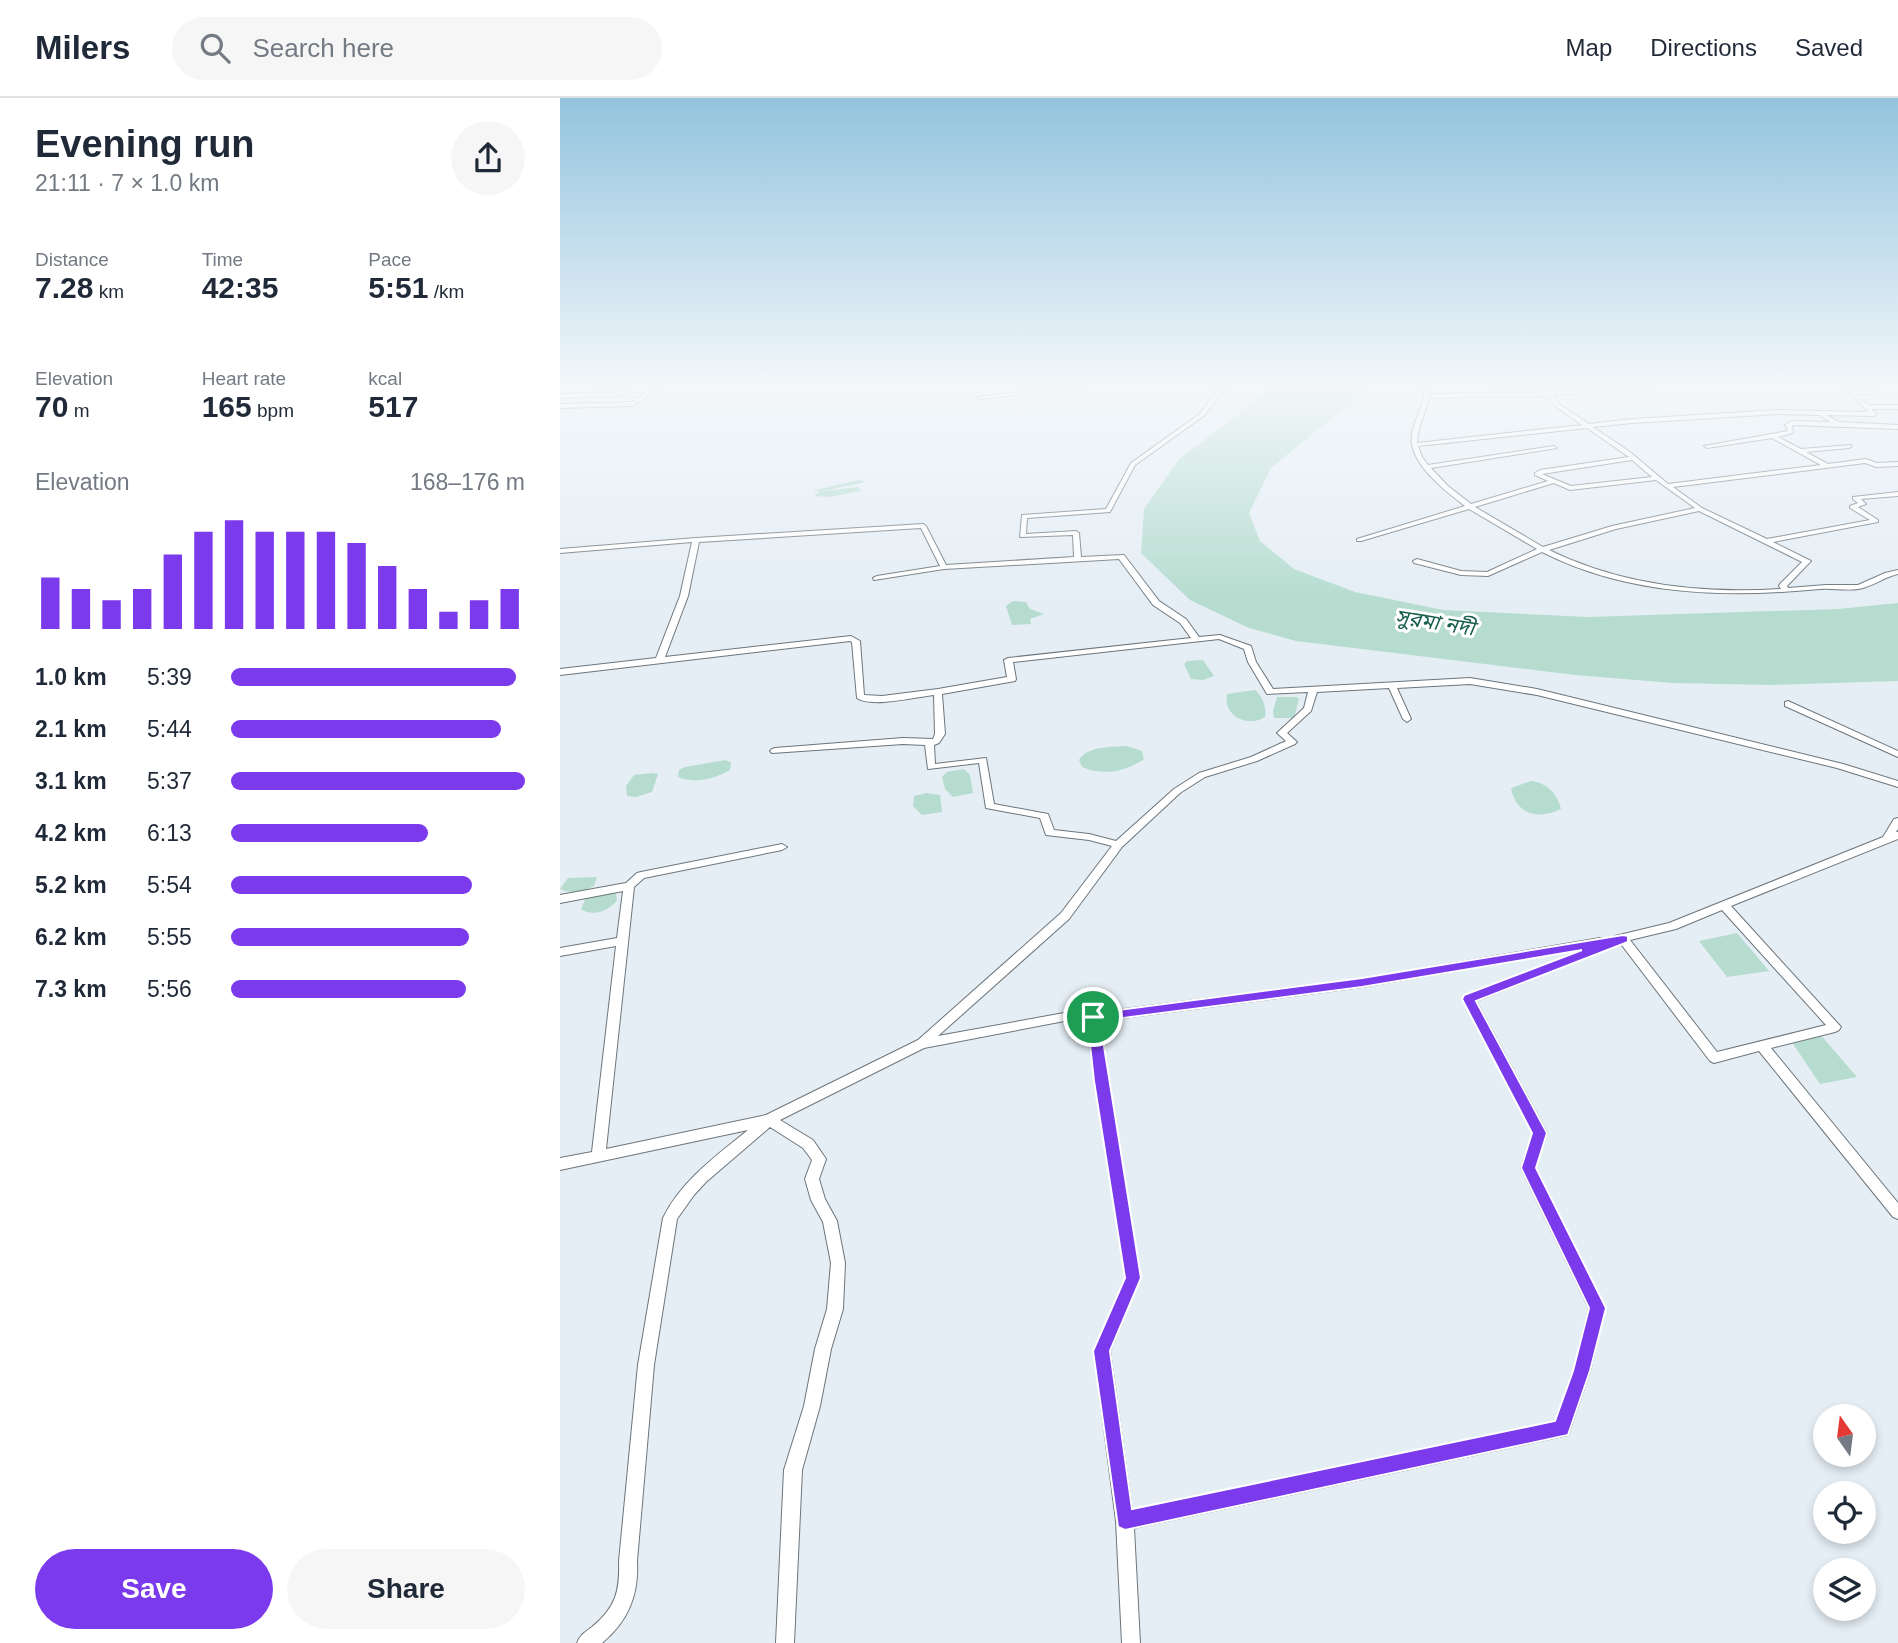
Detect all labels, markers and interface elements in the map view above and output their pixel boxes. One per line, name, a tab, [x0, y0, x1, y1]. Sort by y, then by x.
search box	[172, 17, 662, 80]
text: Milers	[35, 29, 130, 66]
icon: search	[196, 29, 234, 67]
text: Search here	[252, 33, 394, 63]
text: Map	[1566, 34, 1612, 61]
text: Directions	[1650, 34, 1757, 61]
text: Saved	[1795, 34, 1863, 61]
button: share	[451, 121, 525, 195]
text: Evening run	[35, 123, 255, 165]
text: 21:11 · 7 × 1.0 km	[35, 170, 219, 196]
text: Distance	[35, 249, 109, 270]
text: Time	[202, 249, 243, 270]
text: Pace	[368, 249, 412, 270]
text: 7.28	[35, 271, 93, 304]
text: 42:35	[202, 271, 278, 304]
text: 5:51	[368, 271, 428, 304]
text: km	[93, 281, 124, 302]
text: /km	[428, 281, 464, 302]
text: Elevation	[35, 368, 113, 389]
text: Heart rate	[202, 368, 286, 389]
text: kcal	[368, 368, 402, 389]
text: 70	[35, 390, 68, 423]
text: 165	[202, 390, 252, 423]
text: 517	[368, 390, 418, 423]
text: m	[68, 400, 89, 421]
text: bpm	[252, 400, 294, 421]
text: Elevation	[35, 469, 130, 495]
text: 168–176 m	[410, 469, 525, 495]
water label: সুরমা নদী	[1394, 603, 1481, 641]
text: 1.0 km	[35, 664, 107, 690]
text: 5:39	[147, 664, 192, 690]
text: 2.1 km	[35, 716, 107, 742]
text: 5:44	[147, 716, 192, 742]
text: 3.1 km	[35, 768, 107, 794]
text: 5:37	[147, 768, 192, 794]
text: 4.2 km	[35, 820, 107, 846]
text: 6:13	[147, 820, 192, 846]
text: 5.2 km	[35, 872, 107, 898]
text: 5:54	[147, 872, 192, 898]
text: 6.2 km	[35, 924, 107, 950]
text: 5:55	[147, 924, 192, 950]
text: 7.3 km	[35, 976, 107, 1002]
text: 5:56	[147, 976, 192, 1002]
pin	[1063, 987, 1123, 1047]
icon: arrive	[1074, 998, 1112, 1036]
north arrow	[1813, 1404, 1876, 1466]
map controls	[1813, 1404, 1876, 1621]
button: locate	[1813, 1481, 1876, 1544]
button: Save	[35, 1549, 273, 1629]
button: Share	[287, 1549, 525, 1629]
button: layers	[1813, 1558, 1876, 1621]

